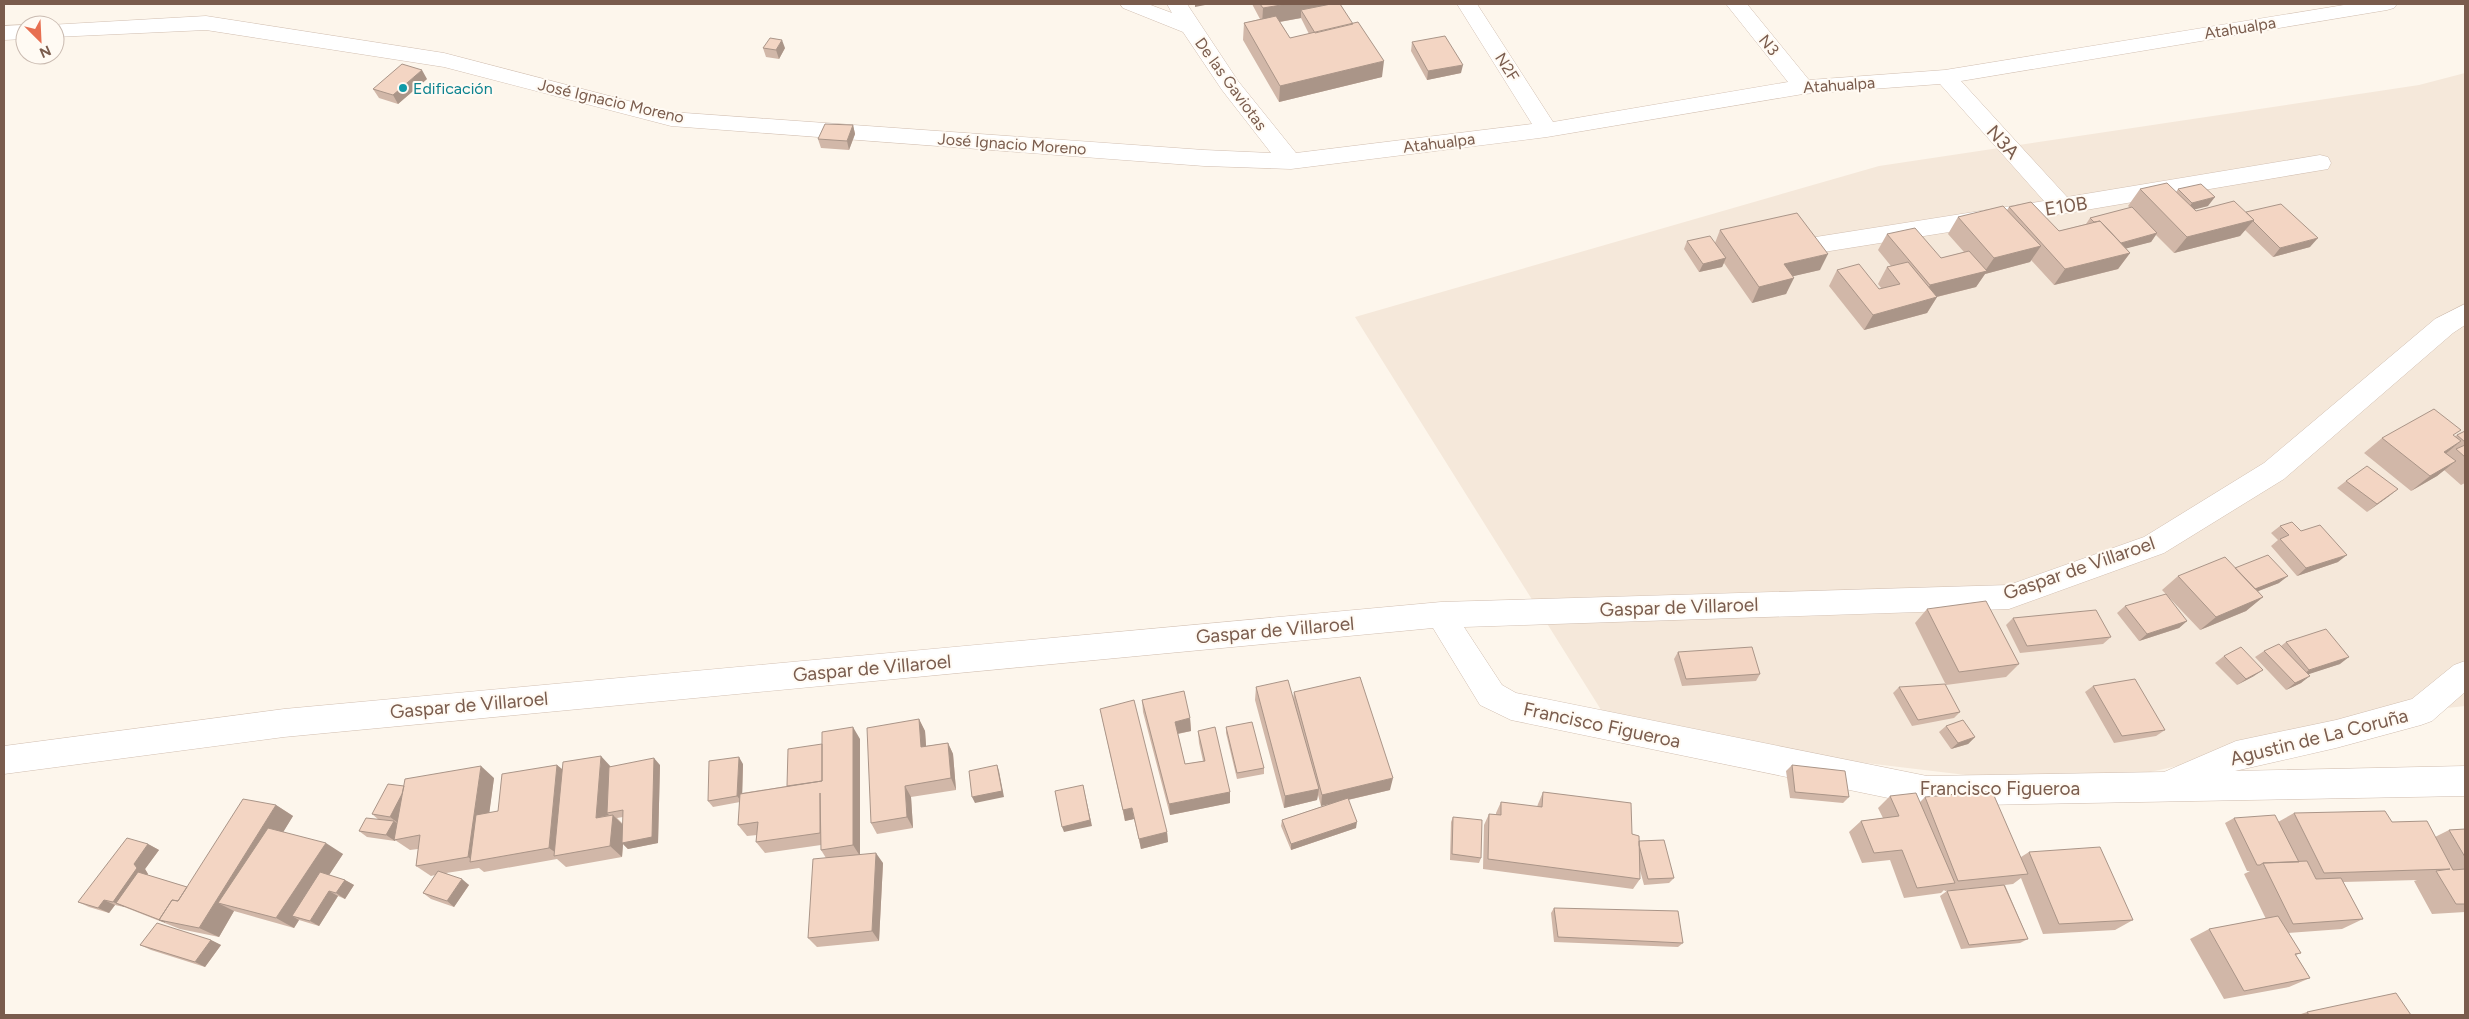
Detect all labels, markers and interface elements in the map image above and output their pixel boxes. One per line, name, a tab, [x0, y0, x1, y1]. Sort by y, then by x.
street label: Atahualpa	[2203, 13, 2277, 43]
north arrow	[15, 15, 65, 65]
street label: N3	[1755, 31, 1783, 59]
street label: De las Gaviotas	[1191, 34, 1271, 134]
text: N	[37, 41, 53, 61]
street label: N2F	[1491, 49, 1523, 85]
street label: Atahualpa	[1802, 73, 1876, 97]
street label: José Ignacio Moreno	[536, 75, 686, 127]
place label: Edificación	[413, 79, 493, 98]
marker: Edificación	[397, 82, 409, 94]
street label: N3A	[1982, 120, 2024, 164]
street label: José Ignacio Moreno	[937, 129, 1087, 159]
street label: Atahualpa	[1402, 129, 1476, 157]
street label: E10B	[2043, 191, 2089, 221]
street label: Gaspar de Villaroel	[2000, 531, 2158, 605]
street label: Gaspar de Villaroel	[1599, 593, 1759, 621]
street label: Gaspar de Villaroel	[1195, 612, 1355, 648]
street label: Gaspar de Villaroel	[792, 650, 952, 686]
street label: Gaspar de Villaroel	[389, 687, 549, 723]
street label: Francisco Figueroa	[1521, 697, 1683, 753]
street label: Agustin de La Coruña	[2228, 704, 2410, 770]
street label: Francisco Figueroa	[1920, 777, 2080, 800]

